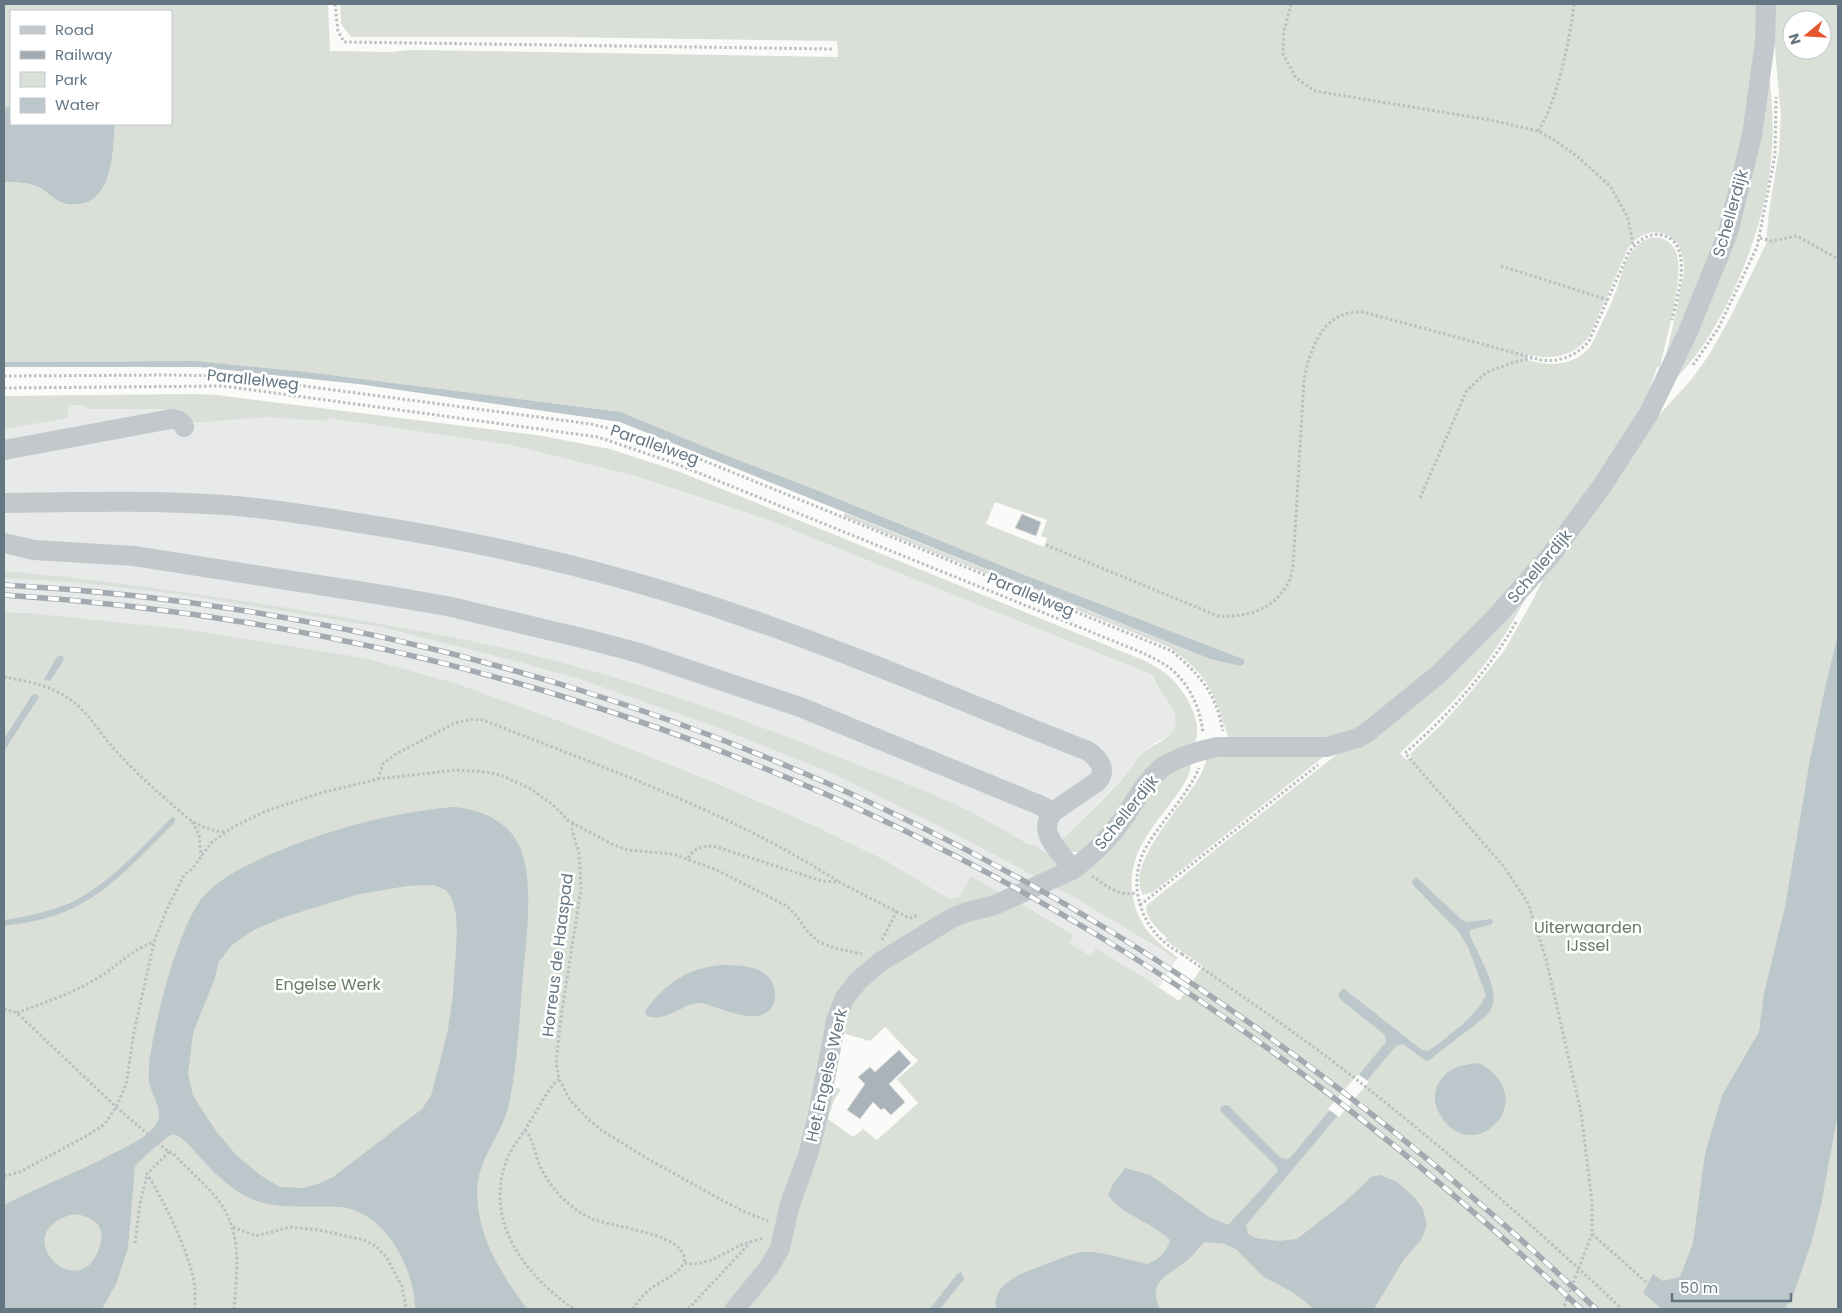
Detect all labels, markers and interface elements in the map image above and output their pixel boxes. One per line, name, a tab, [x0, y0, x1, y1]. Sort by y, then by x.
legend	[10, 10, 172, 125]
north arrow	[1782, 10, 1832, 60]
text: Road	[55, 19, 94, 40]
text: N	[1783, 31, 1806, 47]
text: Railway	[55, 44, 113, 65]
text: Park	[55, 69, 87, 90]
text: Water	[55, 94, 101, 115]
street label: Schellerdijk	[1707, 166, 1754, 260]
street label: Parallelweg	[206, 363, 300, 396]
street label: Parallelweg	[607, 419, 702, 470]
street label: Schellerdijk	[1502, 524, 1578, 608]
street label: Parallelweg	[984, 566, 1078, 622]
street label: Schellerdijk	[1089, 770, 1164, 855]
street label: Horreus de Haaspad	[536, 872, 579, 1038]
park label: Uiterwaarden IJssel	[1534, 916, 1642, 957]
park label: Engelse Werk	[275, 973, 381, 996]
street label: Het Engelse Werk	[800, 1005, 853, 1144]
scale bar	[1672, 1270, 1791, 1302]
text: 50 m	[1680, 1277, 1718, 1298]

